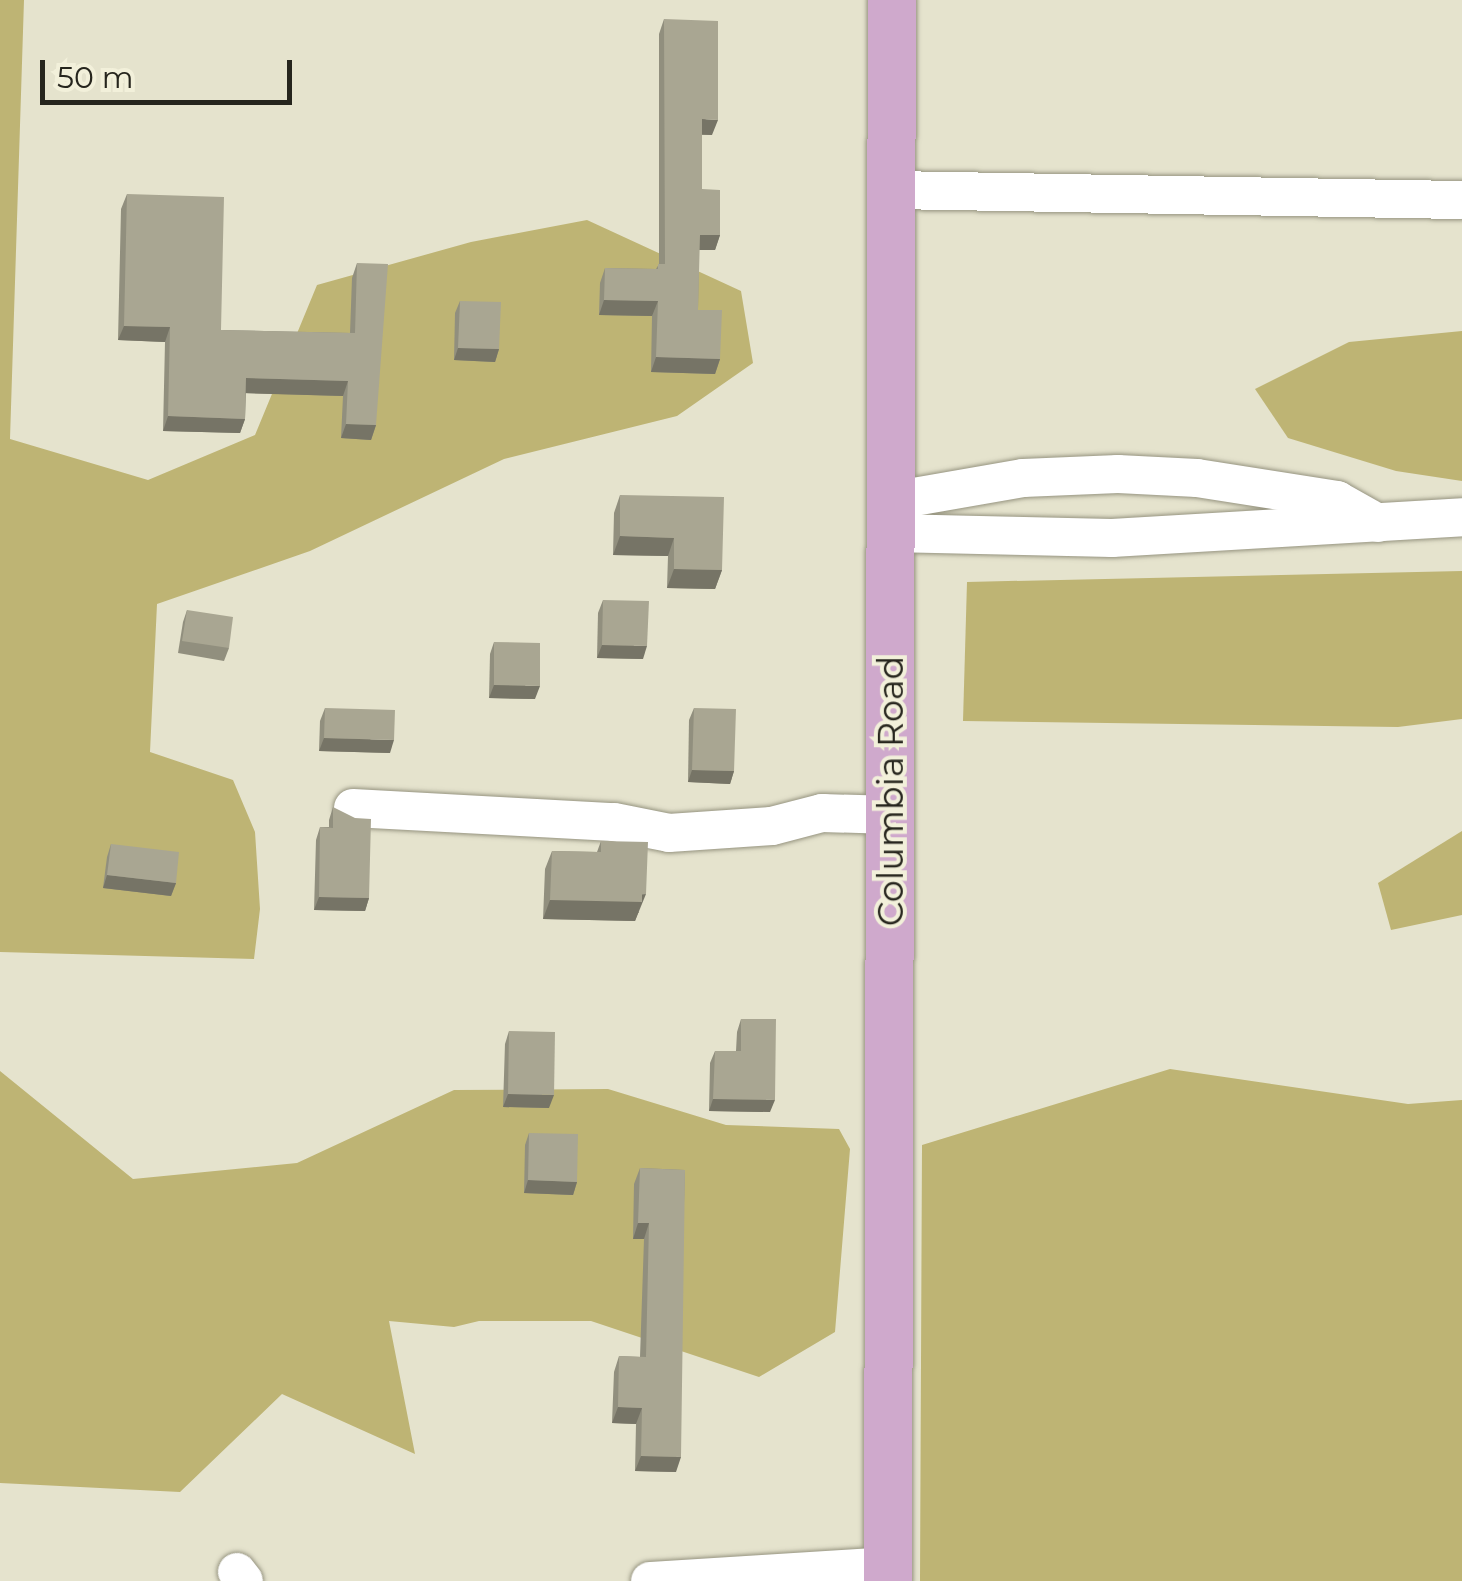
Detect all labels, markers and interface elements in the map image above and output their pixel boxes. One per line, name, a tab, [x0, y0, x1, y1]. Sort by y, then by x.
scale bar	[45, 40, 298, 102]
text: 50 m	[57, 59, 134, 96]
street label: Columbia Road	[870, 656, 912, 926]

